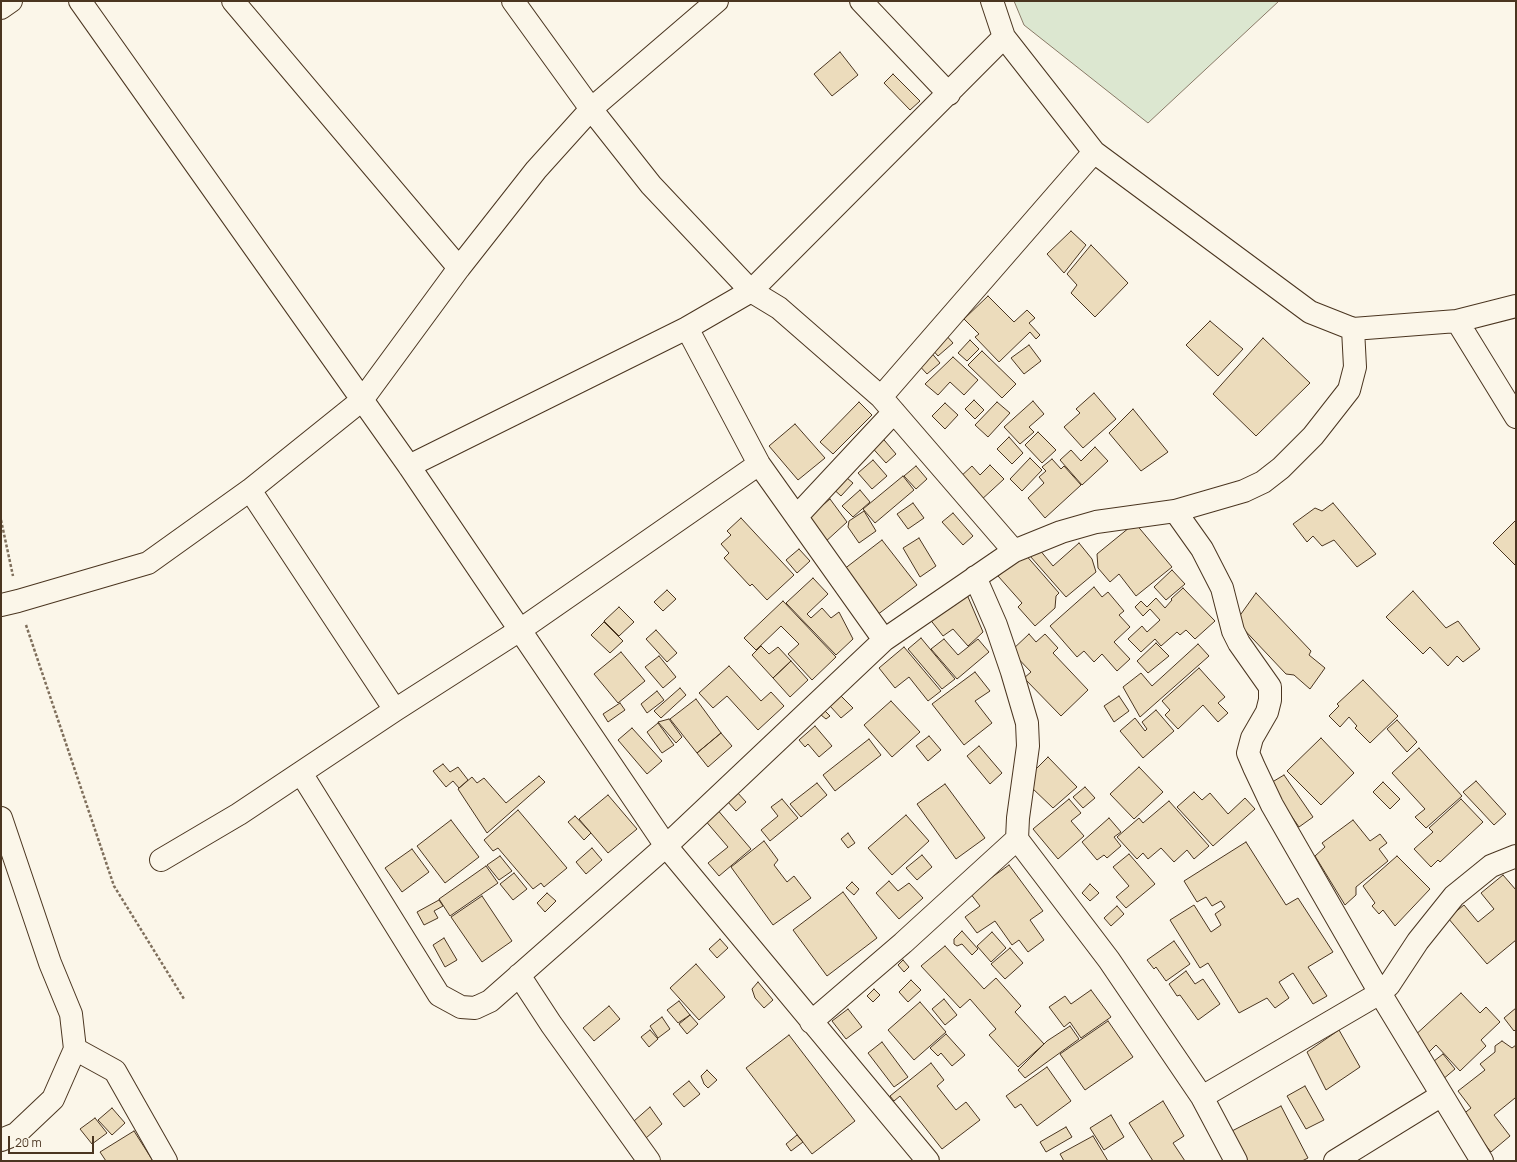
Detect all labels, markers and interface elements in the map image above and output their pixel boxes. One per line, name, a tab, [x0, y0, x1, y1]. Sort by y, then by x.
scale bar	[10, 1128, 96, 1154]
text: 20 m	[15, 1134, 42, 1151]

